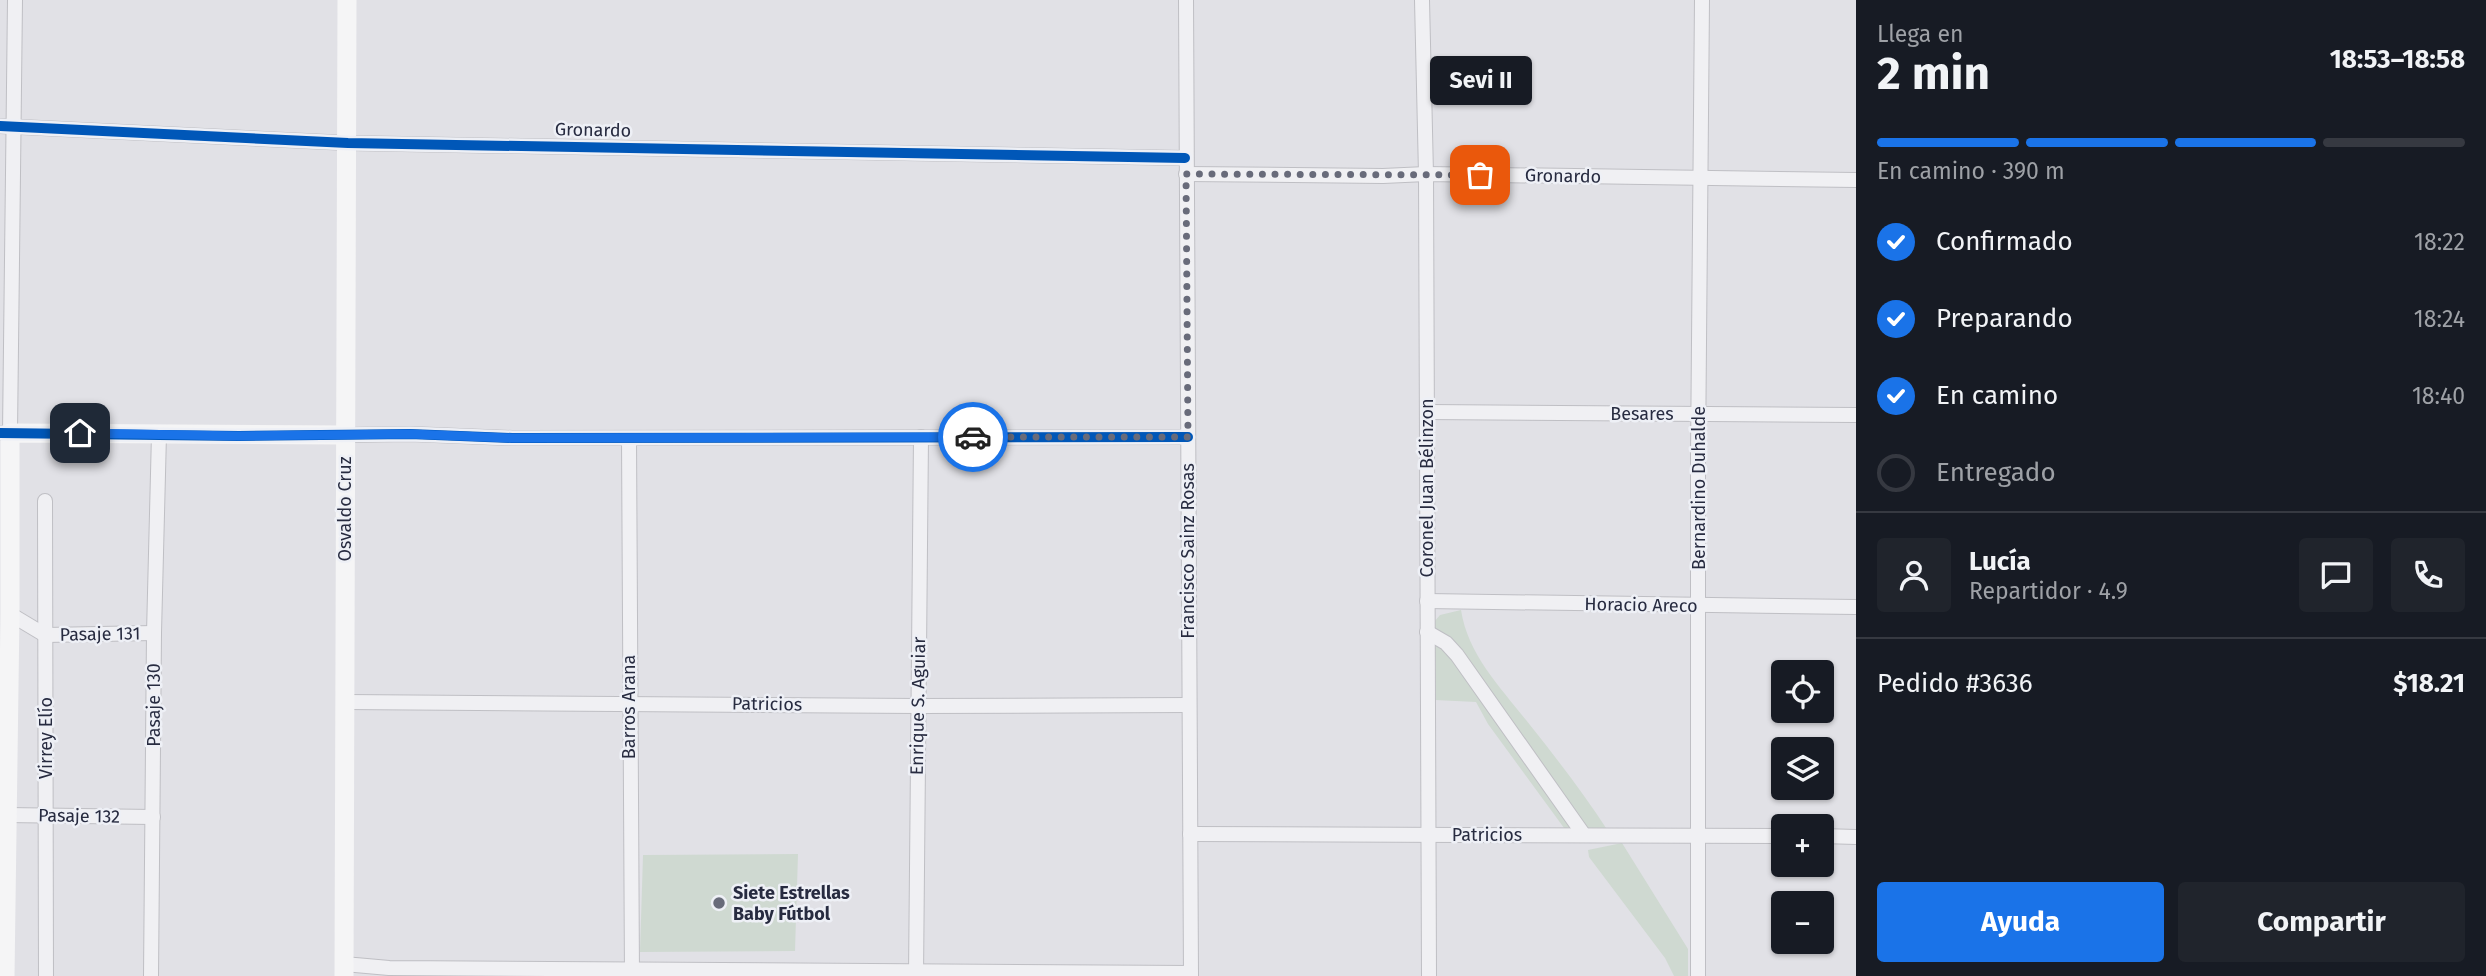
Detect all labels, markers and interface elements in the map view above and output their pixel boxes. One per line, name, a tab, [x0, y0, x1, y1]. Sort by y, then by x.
text: Llega en	[1877, 20, 1963, 48]
text: 18:53–18:58	[2330, 44, 2465, 75]
text: 2 min	[1877, 46, 1990, 101]
callout: Sevi II	[1429, 56, 1531, 105]
text: Sevi II	[1450, 66, 1512, 94]
street label: Gronardo	[555, 118, 631, 142]
pin	[1450, 145, 1510, 205]
icon: bag	[1461, 156, 1499, 194]
text: En camino · 390 m	[1877, 157, 2065, 185]
street label: Gronardo	[1525, 164, 1601, 188]
icon: check	[1877, 223, 1915, 261]
text: Confirmado	[1936, 226, 2073, 257]
text: 18:22	[2414, 228, 2465, 256]
icon: check	[1877, 300, 1915, 338]
text: Preparando	[1936, 303, 2073, 334]
text: 18:24	[2414, 305, 2465, 333]
icon: check	[1877, 377, 1915, 415]
text: En camino	[1936, 380, 2058, 411]
text: 18:40	[2412, 382, 2465, 410]
street label: Coronel Juan Bélinzon	[1416, 398, 1438, 578]
courier	[938, 402, 1008, 472]
pin	[50, 403, 110, 463]
street label: Besares	[1610, 403, 1674, 425]
street label: Bernardino Duhalde	[1688, 406, 1710, 570]
icon: home	[61, 414, 99, 452]
icon: car	[954, 418, 992, 456]
street label: Osvaldo Cruz	[334, 456, 356, 562]
text: Entregado	[1936, 457, 2056, 488]
street label: Francisco Sainz Rosas	[1177, 463, 1199, 639]
button: person	[1877, 538, 1951, 612]
button: chat	[2299, 538, 2373, 612]
button: phone	[2391, 538, 2465, 612]
text: Lucía	[1969, 546, 2031, 577]
text: Repartidor · 4.9	[1969, 577, 2128, 605]
street label: Horacio Areco	[1584, 593, 1698, 617]
street label: Pasaje 131	[59, 622, 141, 646]
street label: Enrique S. Aguiar	[906, 637, 930, 775]
street label: Barros Arana	[618, 655, 640, 759]
map controls	[1771, 660, 1834, 954]
button: locate	[1771, 660, 1834, 723]
street label: Pasaje 130	[143, 663, 165, 747]
text: Pedido #3636	[1877, 668, 2033, 699]
text: $18.21	[2393, 668, 2465, 699]
street label: Patricios	[732, 692, 802, 716]
street label: Virrey Elío	[35, 697, 57, 779]
button: layers	[1771, 737, 1834, 800]
street label: Pasaje 132	[38, 804, 120, 828]
button: +	[1771, 814, 1834, 877]
street label: Patricios	[1452, 824, 1522, 846]
place label: Siete Estrellas Baby Fútbol	[733, 882, 850, 925]
button: Ayuda	[1877, 882, 2164, 962]
button: Compartir	[2178, 882, 2465, 962]
button: −	[1771, 891, 1834, 954]
marker: Siete Estrellas Baby Fútbol	[711, 895, 727, 911]

